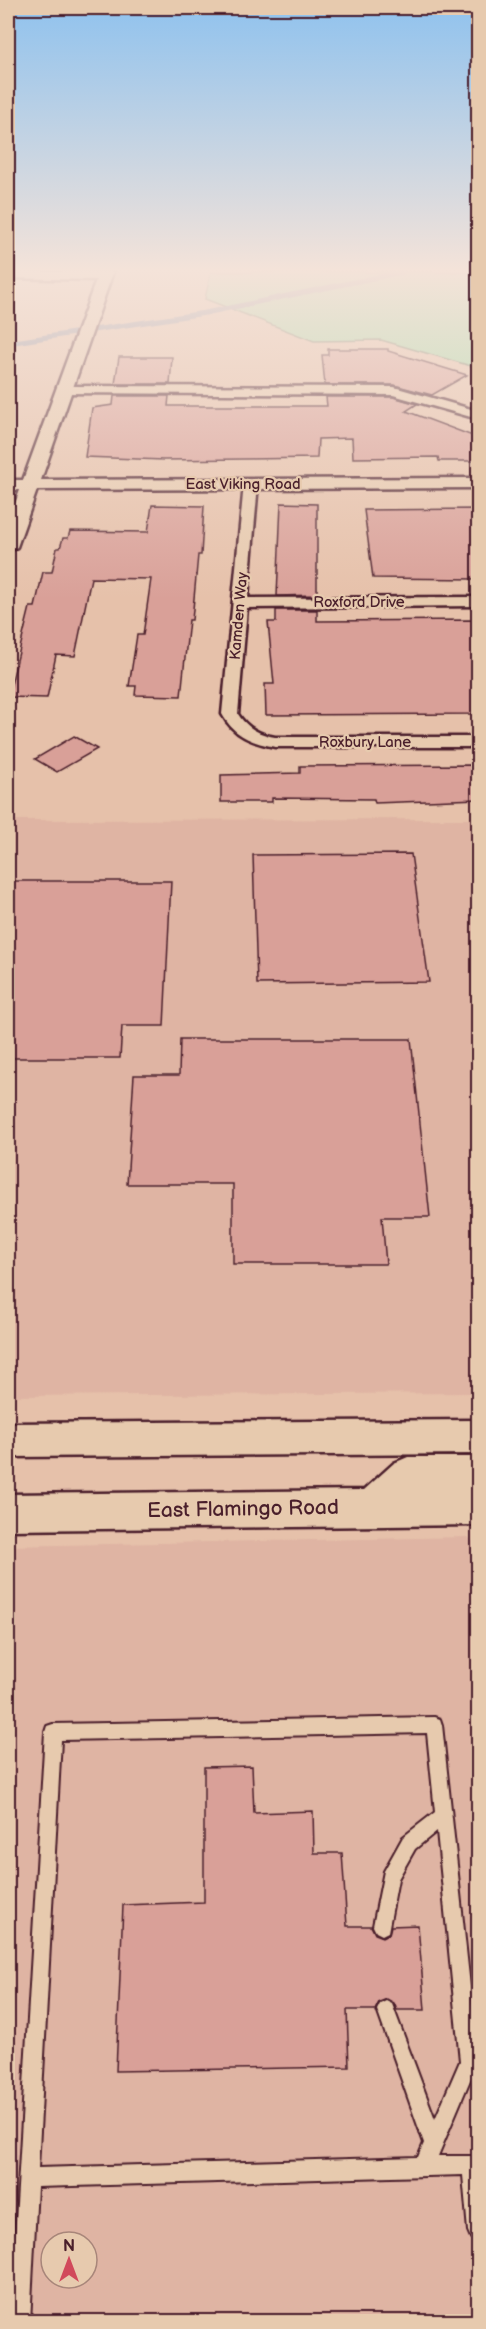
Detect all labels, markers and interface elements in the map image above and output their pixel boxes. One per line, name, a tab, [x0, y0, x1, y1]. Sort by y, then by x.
street label: East Viking Road	[185, 475, 301, 494]
street label: Kamden Way	[226, 571, 252, 661]
street label: Roxford Drive	[313, 593, 405, 612]
street label: Roxbury Lane	[319, 733, 411, 752]
street label: East Flamingo Road	[147, 1495, 339, 1523]
north arrow	[39, 2230, 99, 2290]
text: N	[63, 2237, 75, 2256]

